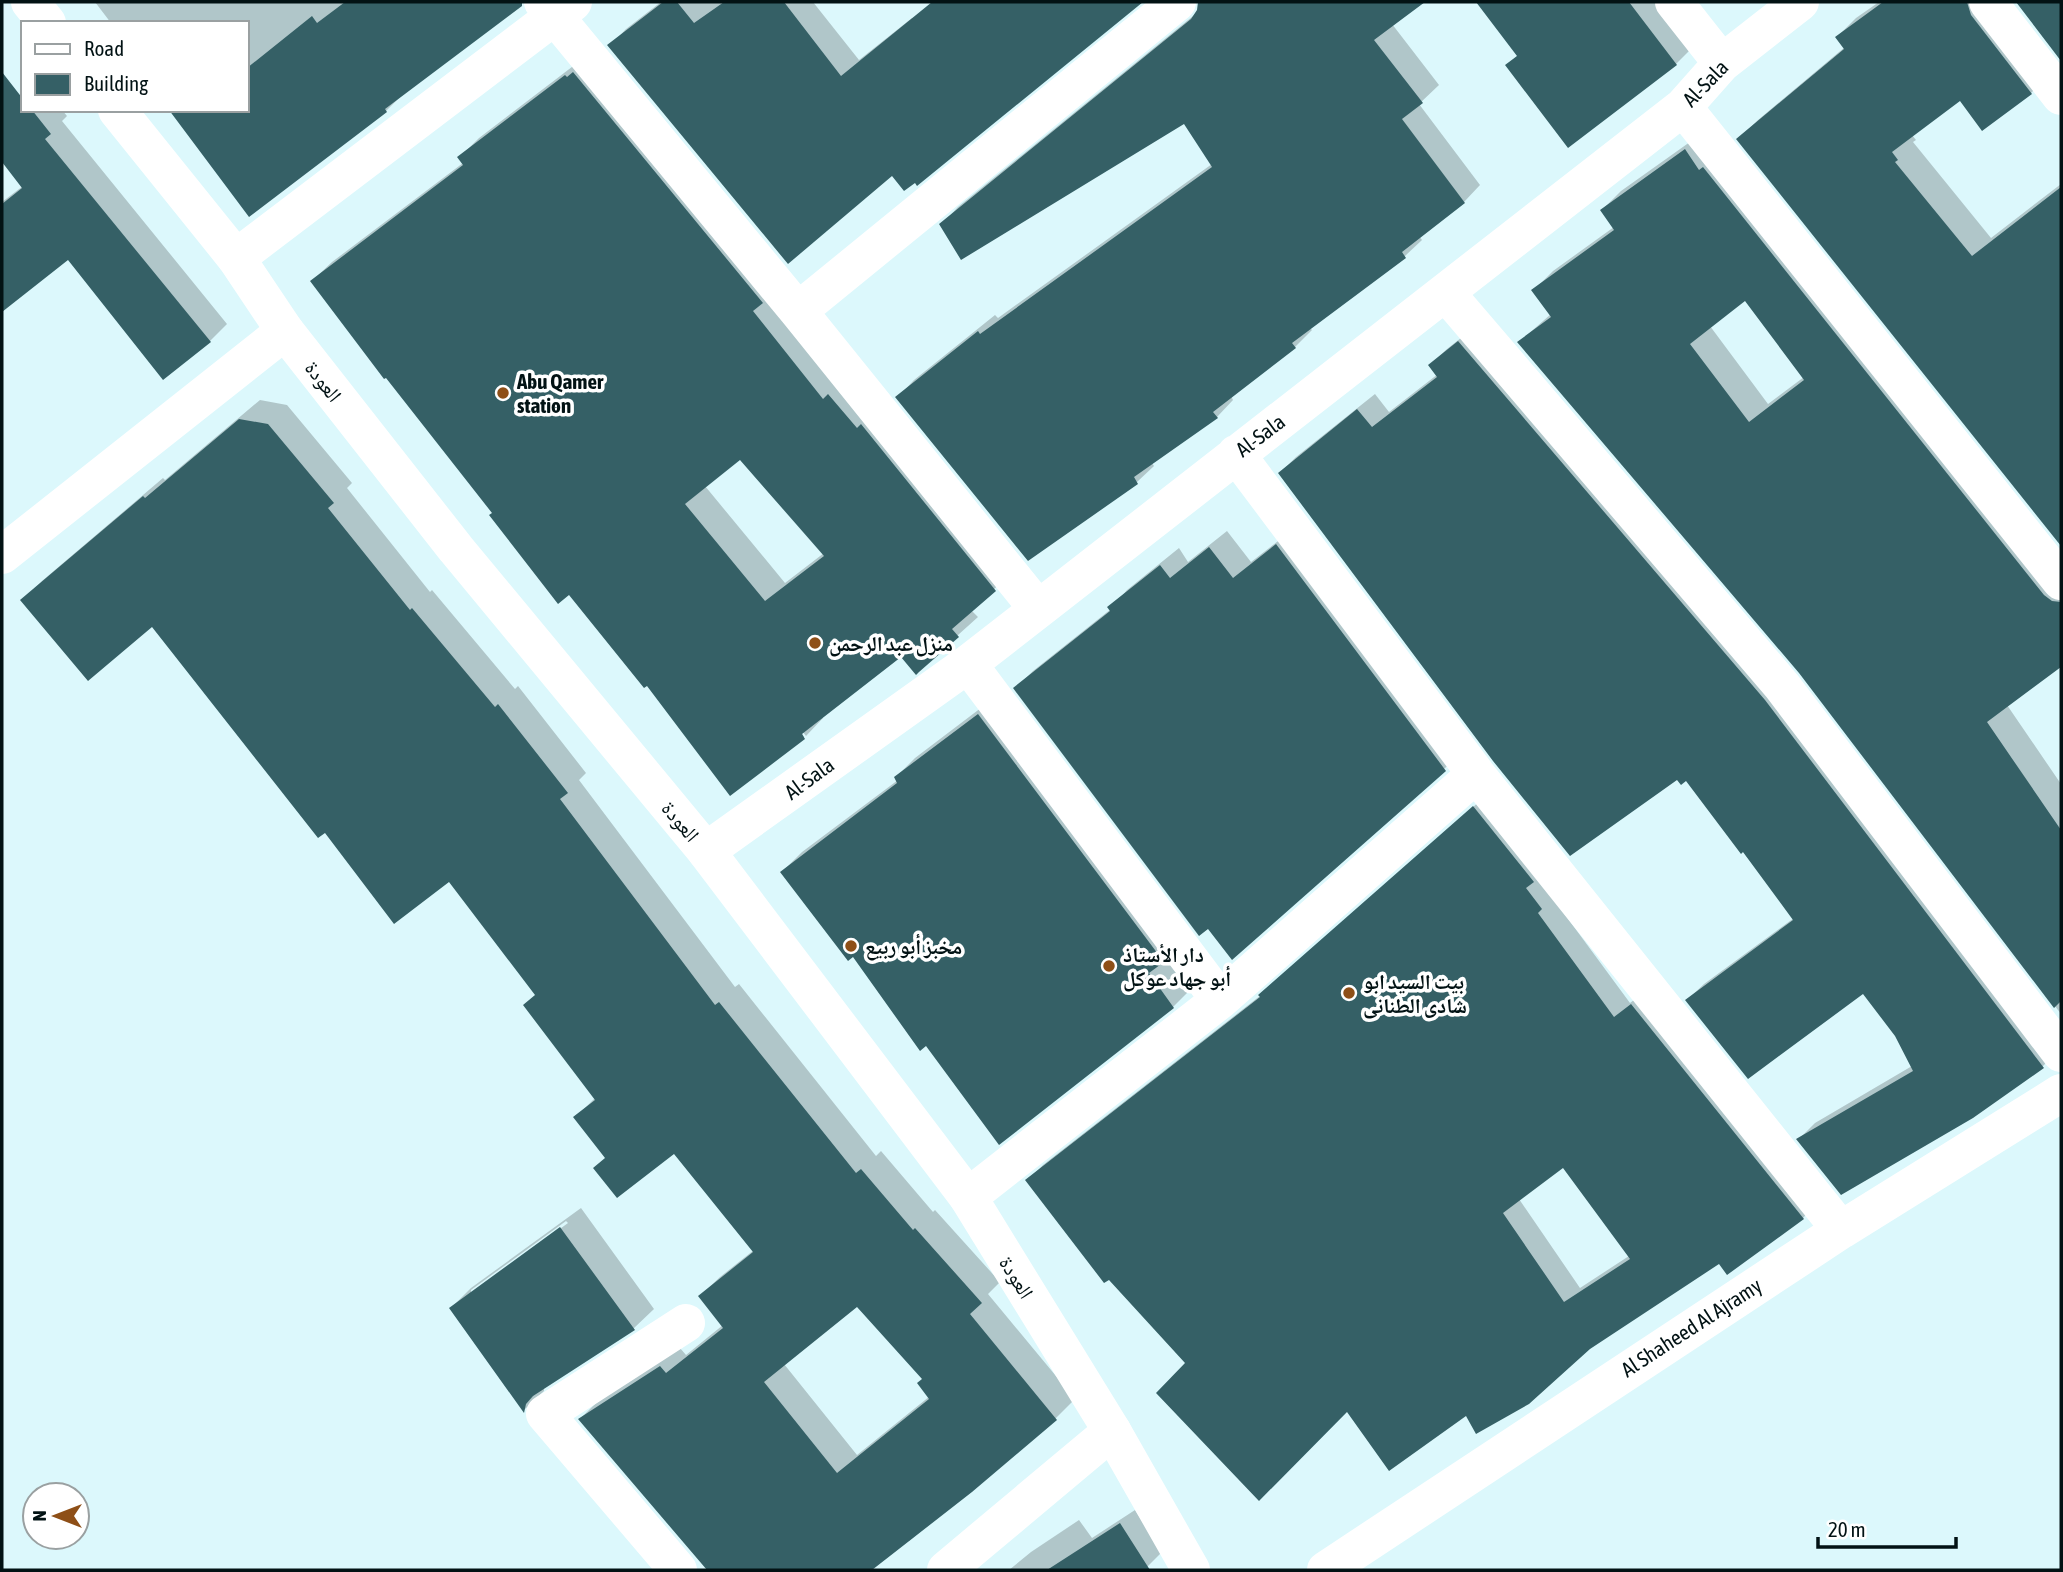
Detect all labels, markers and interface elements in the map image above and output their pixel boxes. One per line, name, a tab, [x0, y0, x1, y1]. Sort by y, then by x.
legend	[21, 21, 248, 112]
text: Road	[84, 36, 124, 60]
street label: Al-Sala	[1677, 55, 1733, 111]
text: Building	[84, 71, 148, 95]
street label: العودة	[301, 356, 347, 406]
place label: Abu Qamer station	[516, 369, 604, 417]
marker: Abu Qamer station	[495, 385, 511, 401]
street label: Al-Sala	[1231, 409, 1289, 461]
place label: منزل عبد الرحمن	[829, 631, 953, 657]
marker: منزل عبد الرحمن	[807, 635, 823, 651]
street label: Al-Sala	[780, 752, 838, 804]
street label: العودة	[657, 796, 705, 846]
place label: مخبز أبو ربيع	[865, 933, 962, 961]
marker: مخبز أبو ربيع	[843, 938, 859, 954]
place label: دار الأستاذ أبو جهاد عوكل	[1123, 942, 1231, 992]
marker: دار الأستاذ أبو جهاد عوكل	[1101, 958, 1117, 974]
place label: بيت السيد ابو شادى الطنانى	[1363, 969, 1467, 1019]
marker: بيت السيد ابو شادى الطنانى	[1341, 985, 1357, 1001]
street label: العودة	[995, 1251, 1039, 1303]
street label: Al Shaheed Al Ajramy	[1616, 1272, 1766, 1381]
north arrow	[21, 1481, 91, 1551]
scale bar	[1818, 1506, 1956, 1550]
text: N	[28, 1510, 50, 1522]
text: 20 m	[1828, 1517, 1866, 1541]

